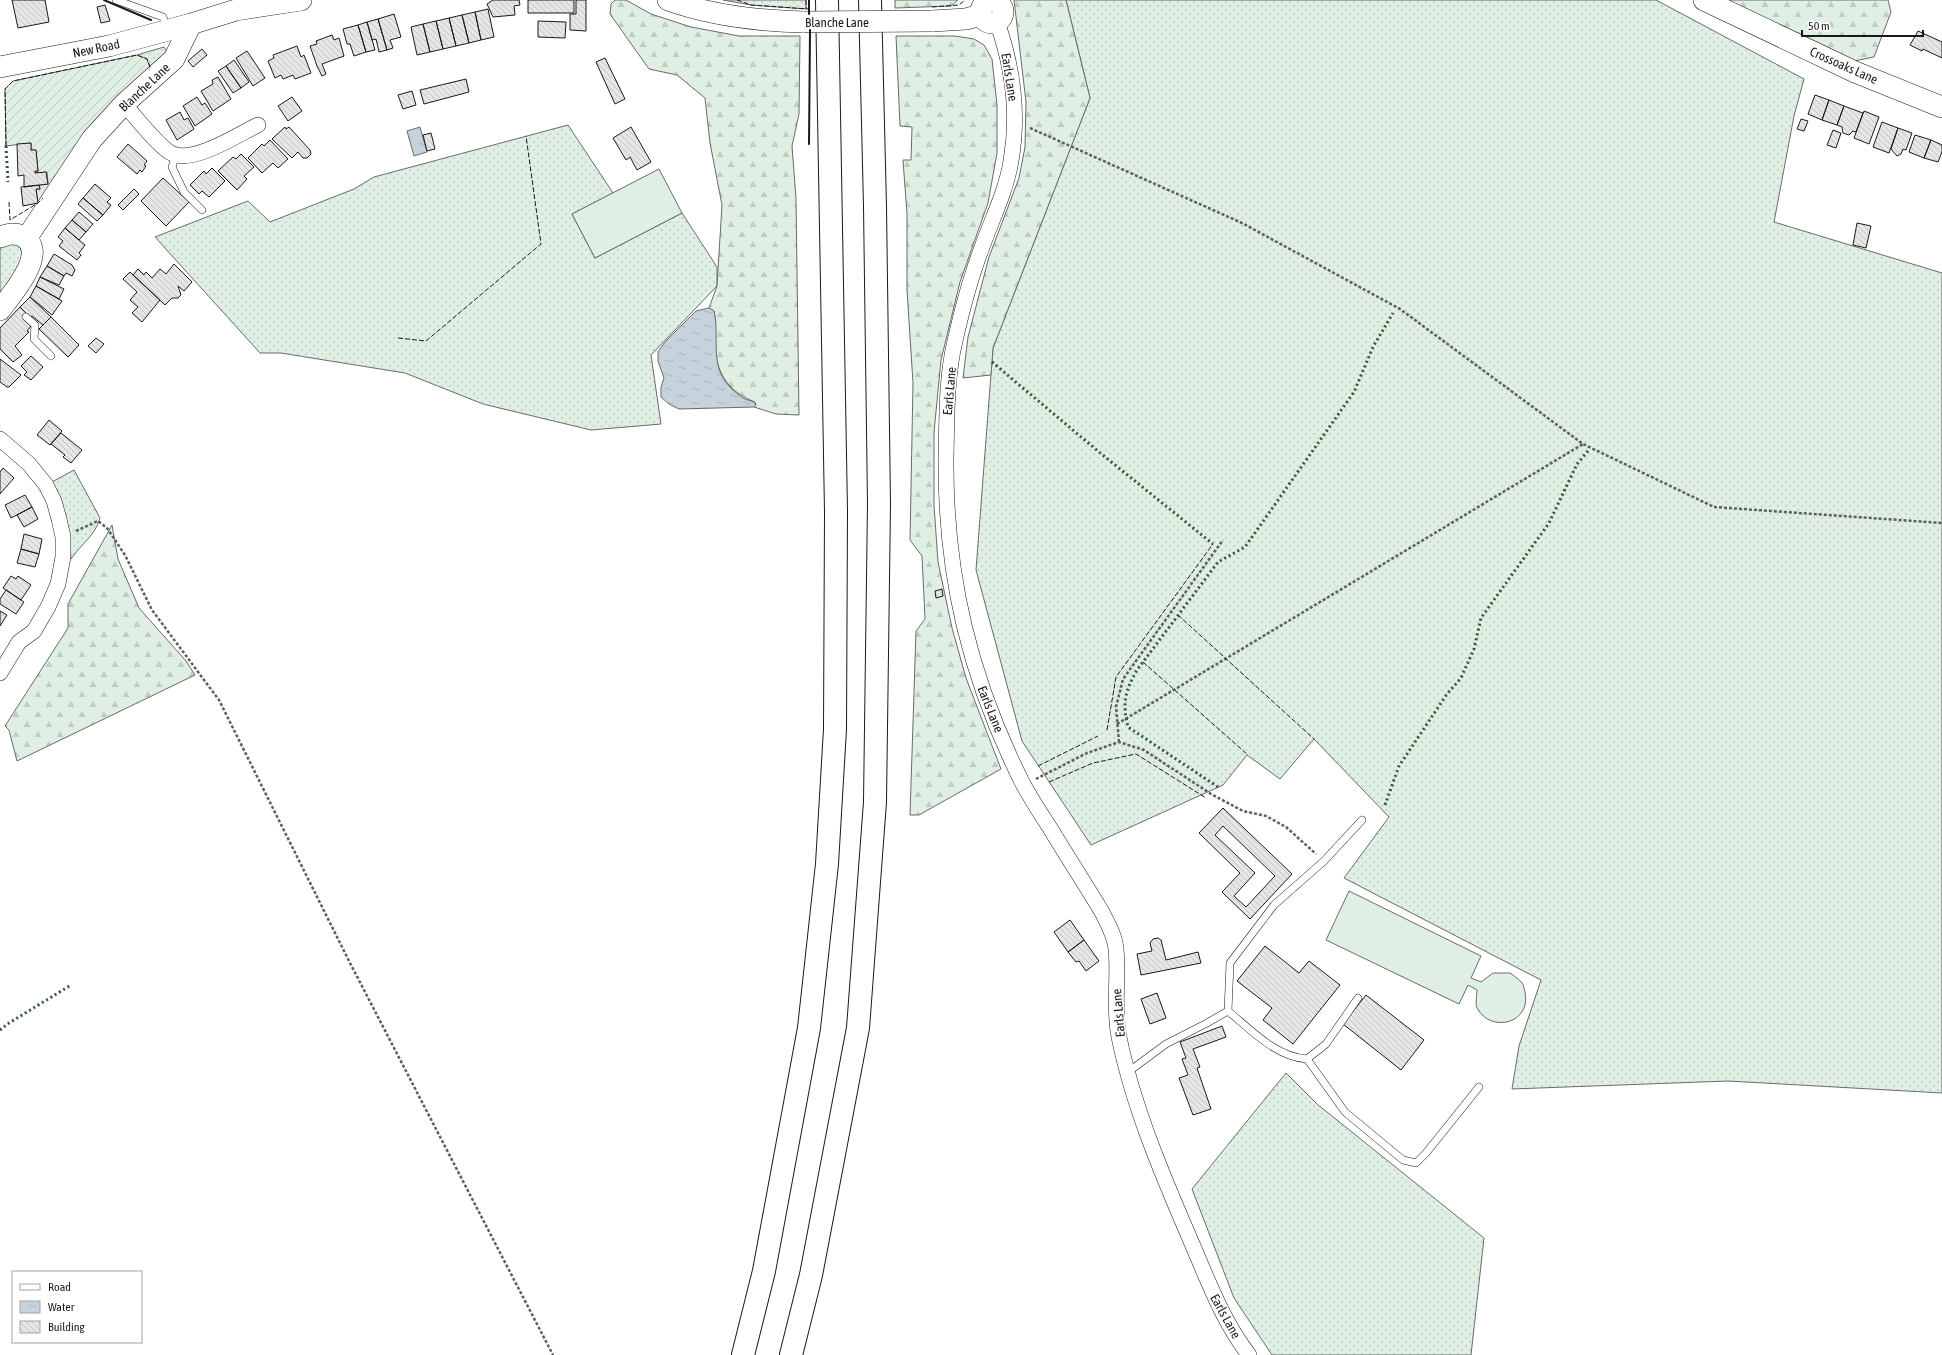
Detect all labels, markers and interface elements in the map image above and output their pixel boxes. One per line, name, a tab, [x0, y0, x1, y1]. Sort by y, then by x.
scale bar	[1802, 12, 1923, 38]
street label: Blanche Lane	[805, 15, 869, 30]
text: 50 m	[1808, 19, 1830, 33]
street label: New Road	[71, 36, 121, 61]
street label: Crossoaks Lane	[1808, 44, 1880, 87]
street label: Earls Lane	[998, 52, 1021, 102]
street label: Blanche Lane	[116, 60, 173, 115]
street label: Earls Lane	[940, 366, 959, 416]
street label: Earls Lane	[974, 684, 1007, 735]
street label: Earls Lane	[1109, 988, 1128, 1038]
legend	[12, 1271, 142, 1343]
text: Road	[48, 1280, 71, 1294]
street label: Earls Lane	[1207, 1291, 1244, 1341]
text: Water	[48, 1300, 75, 1314]
text: Building	[48, 1320, 86, 1334]

